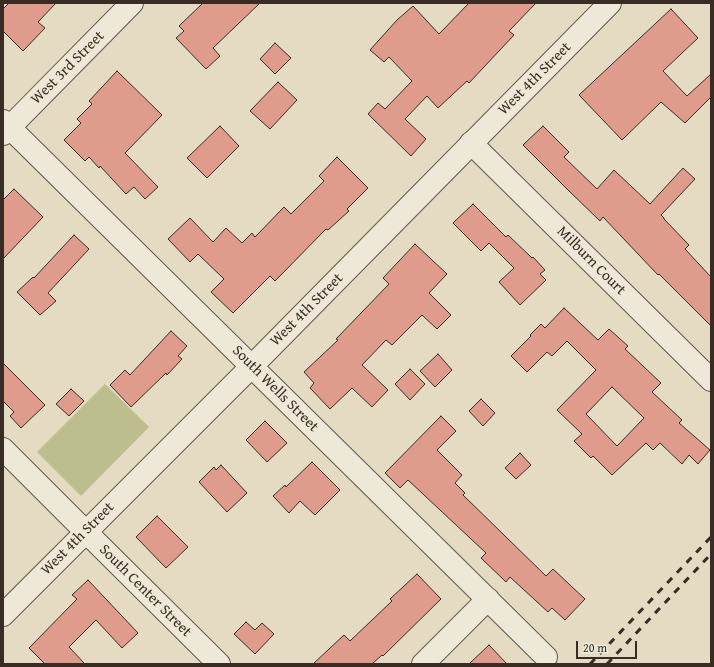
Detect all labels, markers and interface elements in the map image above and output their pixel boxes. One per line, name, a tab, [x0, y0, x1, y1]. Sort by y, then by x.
street label: West 3rd Street	[28, 28, 108, 108]
street label: West 4th Street	[495, 39, 575, 119]
street label: Milburn Court	[553, 223, 629, 299]
street label: West 4th Street	[267, 270, 347, 350]
street label: South Wells Street	[228, 342, 322, 436]
street label: West 4th Street	[38, 499, 118, 579]
street label: South Center Street	[95, 541, 195, 641]
scale bar	[578, 633, 639, 659]
text: 20 m	[583, 639, 607, 656]

